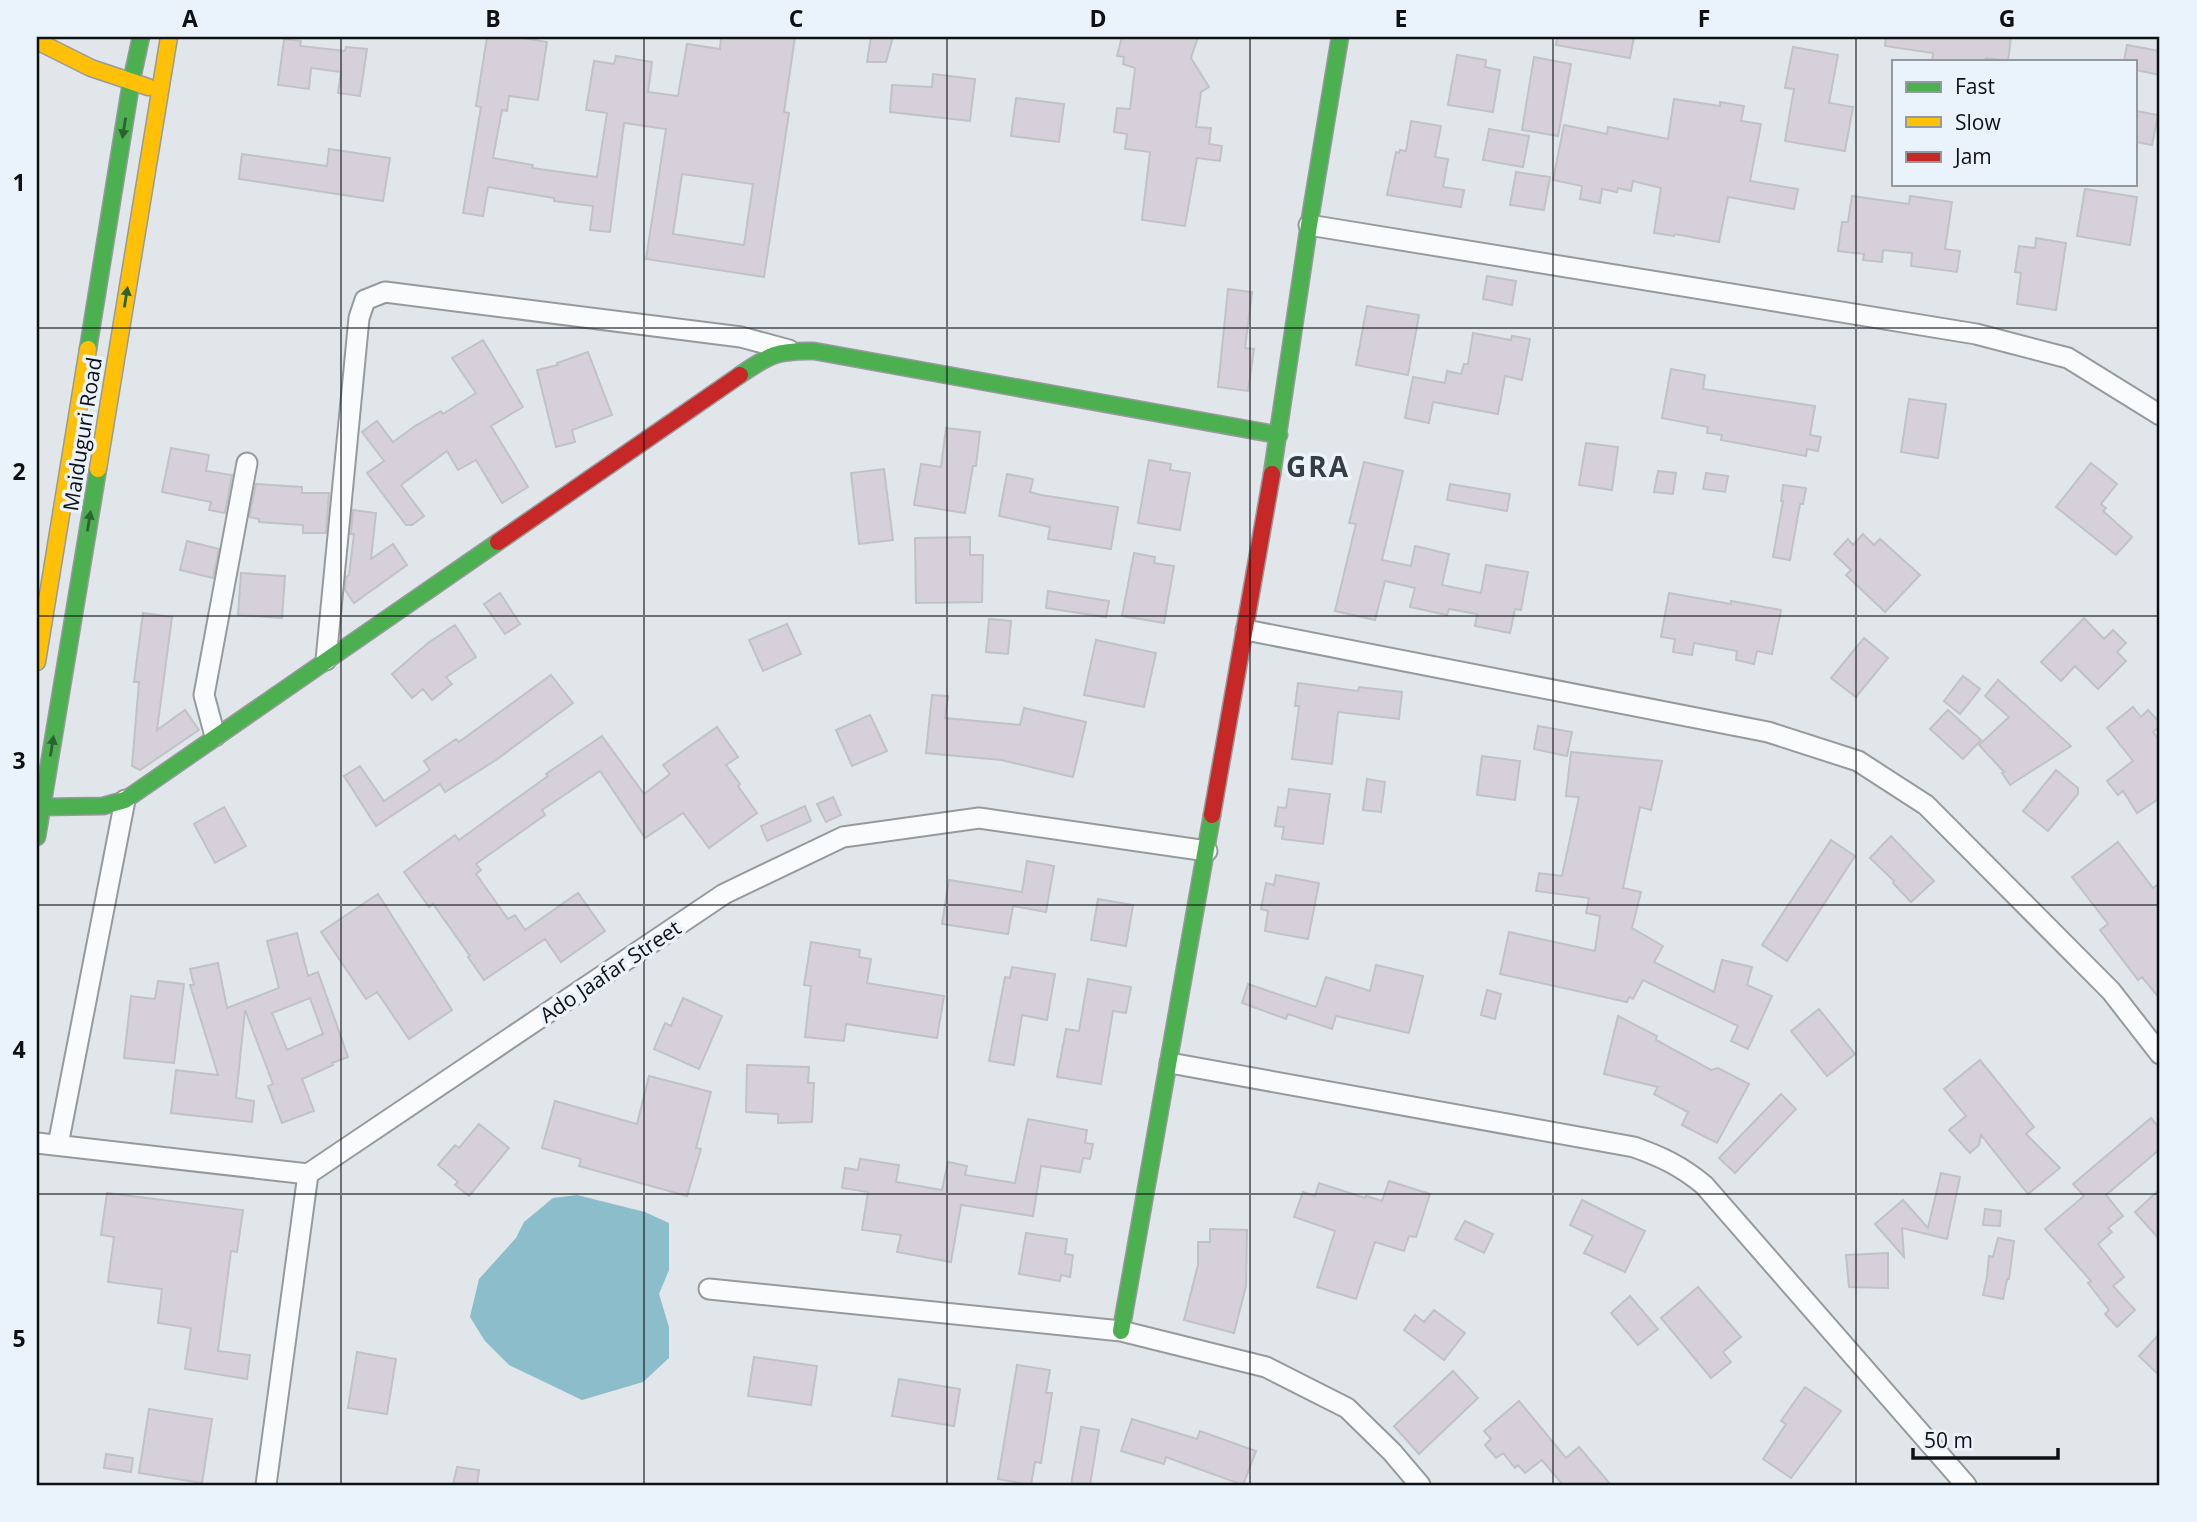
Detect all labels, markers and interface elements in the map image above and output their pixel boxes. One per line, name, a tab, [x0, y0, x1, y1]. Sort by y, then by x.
text: A	[182, 2, 198, 34]
text: B	[485, 2, 501, 34]
text: C	[789, 2, 803, 34]
text: D	[1089, 2, 1107, 34]
text: E	[1395, 2, 1407, 34]
text: F	[1698, 2, 1710, 34]
text: G	[1999, 2, 2015, 34]
legend	[1892, 60, 2138, 186]
text: Fast	[1955, 72, 1995, 100]
text: Slow	[1955, 108, 2001, 136]
one-way arrow	[118, 117, 129, 139]
text: Jam	[1953, 142, 1992, 170]
text: 1	[12, 166, 26, 198]
one-way arrow	[120, 286, 131, 308]
street label: Maiduguri Road	[56, 355, 108, 513]
district label: GRA	[1286, 447, 1350, 485]
text: 2	[12, 455, 26, 487]
one-way arrow	[84, 510, 95, 532]
one-way arrow	[47, 735, 58, 757]
text: 3	[12, 744, 26, 776]
street label: Ado Jaafar Street	[534, 913, 686, 1029]
text: 4	[12, 1033, 26, 1065]
text: 5	[12, 1322, 26, 1354]
scale bar	[1913, 1417, 2059, 1461]
text: 50 m	[1924, 1426, 1973, 1454]

